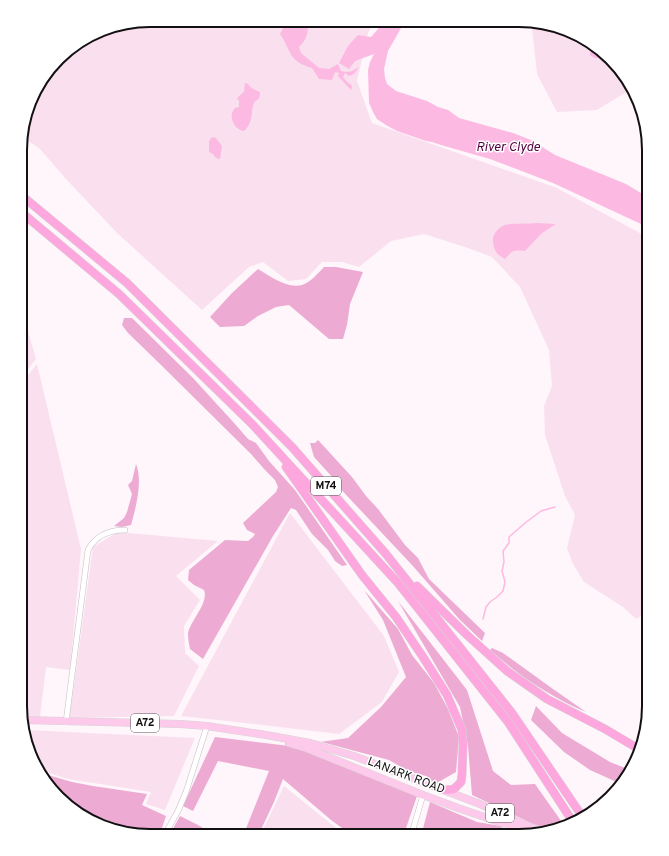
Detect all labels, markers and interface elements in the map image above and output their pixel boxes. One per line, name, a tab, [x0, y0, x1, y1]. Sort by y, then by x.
water label: River Clyde	[476, 140, 540, 156]
road number: M74	[311, 477, 341, 495]
road number: A72	[131, 714, 159, 732]
street label: LANARK ROAD	[365, 754, 447, 798]
road number: A72	[486, 804, 514, 822]

